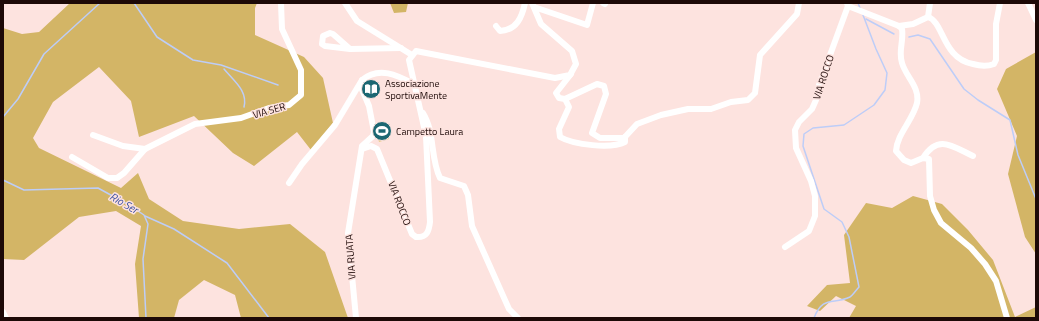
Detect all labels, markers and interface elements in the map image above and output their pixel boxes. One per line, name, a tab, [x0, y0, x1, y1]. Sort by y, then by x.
street label: VIA ROCCO	[809, 52, 838, 102]
place label: Associazione SportivaMente	[385, 76, 447, 103]
library icon: Associazione SportivaMente	[360, 78, 382, 100]
street label: VIA SER	[251, 99, 287, 122]
sports icon: Campetto Laura	[371, 120, 393, 142]
place label: Campetto Laura	[396, 124, 463, 139]
street label: VIA ROCCO	[384, 179, 415, 228]
water label: Rio Ser	[107, 188, 142, 218]
street label: VIA RUATA	[341, 234, 360, 280]

